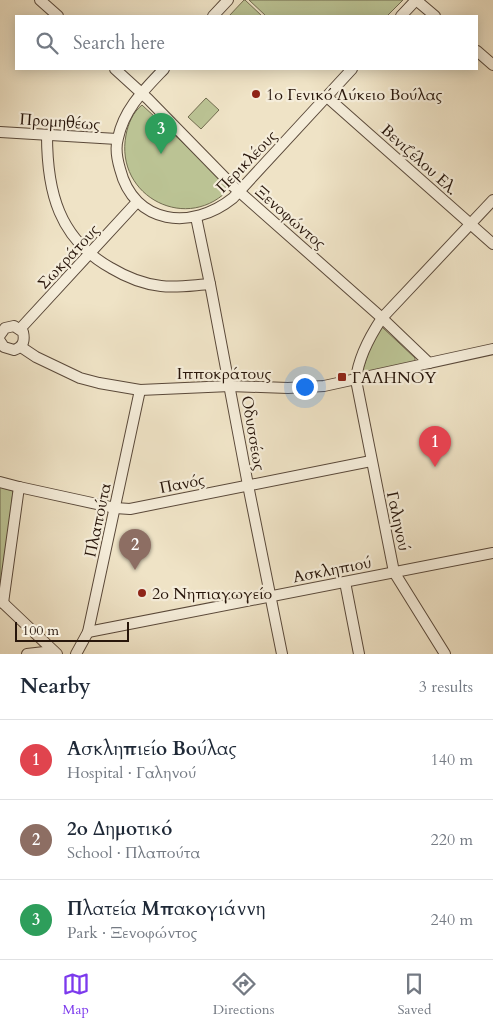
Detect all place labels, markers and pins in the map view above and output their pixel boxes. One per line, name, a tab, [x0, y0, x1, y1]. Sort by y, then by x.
place label: 1ο Γενικό Λύκειο Βούλας	[266, 84, 443, 106]
marker: 1ο Γενικό Λύκειο Βούλας	[250, 88, 262, 100]
pin: 3	[145, 113, 177, 154]
place label: ΓΑΛΗΝΟΥ	[352, 367, 436, 389]
marker: ΓΑΛΗΝΟΥ	[336, 371, 348, 383]
pin: 1	[419, 426, 451, 467]
pin: 2	[119, 529, 151, 570]
place label: 2ο Νηπιαγωγείο	[152, 583, 273, 605]
marker: 2ο Νηπιαγωγείο	[136, 587, 148, 599]

